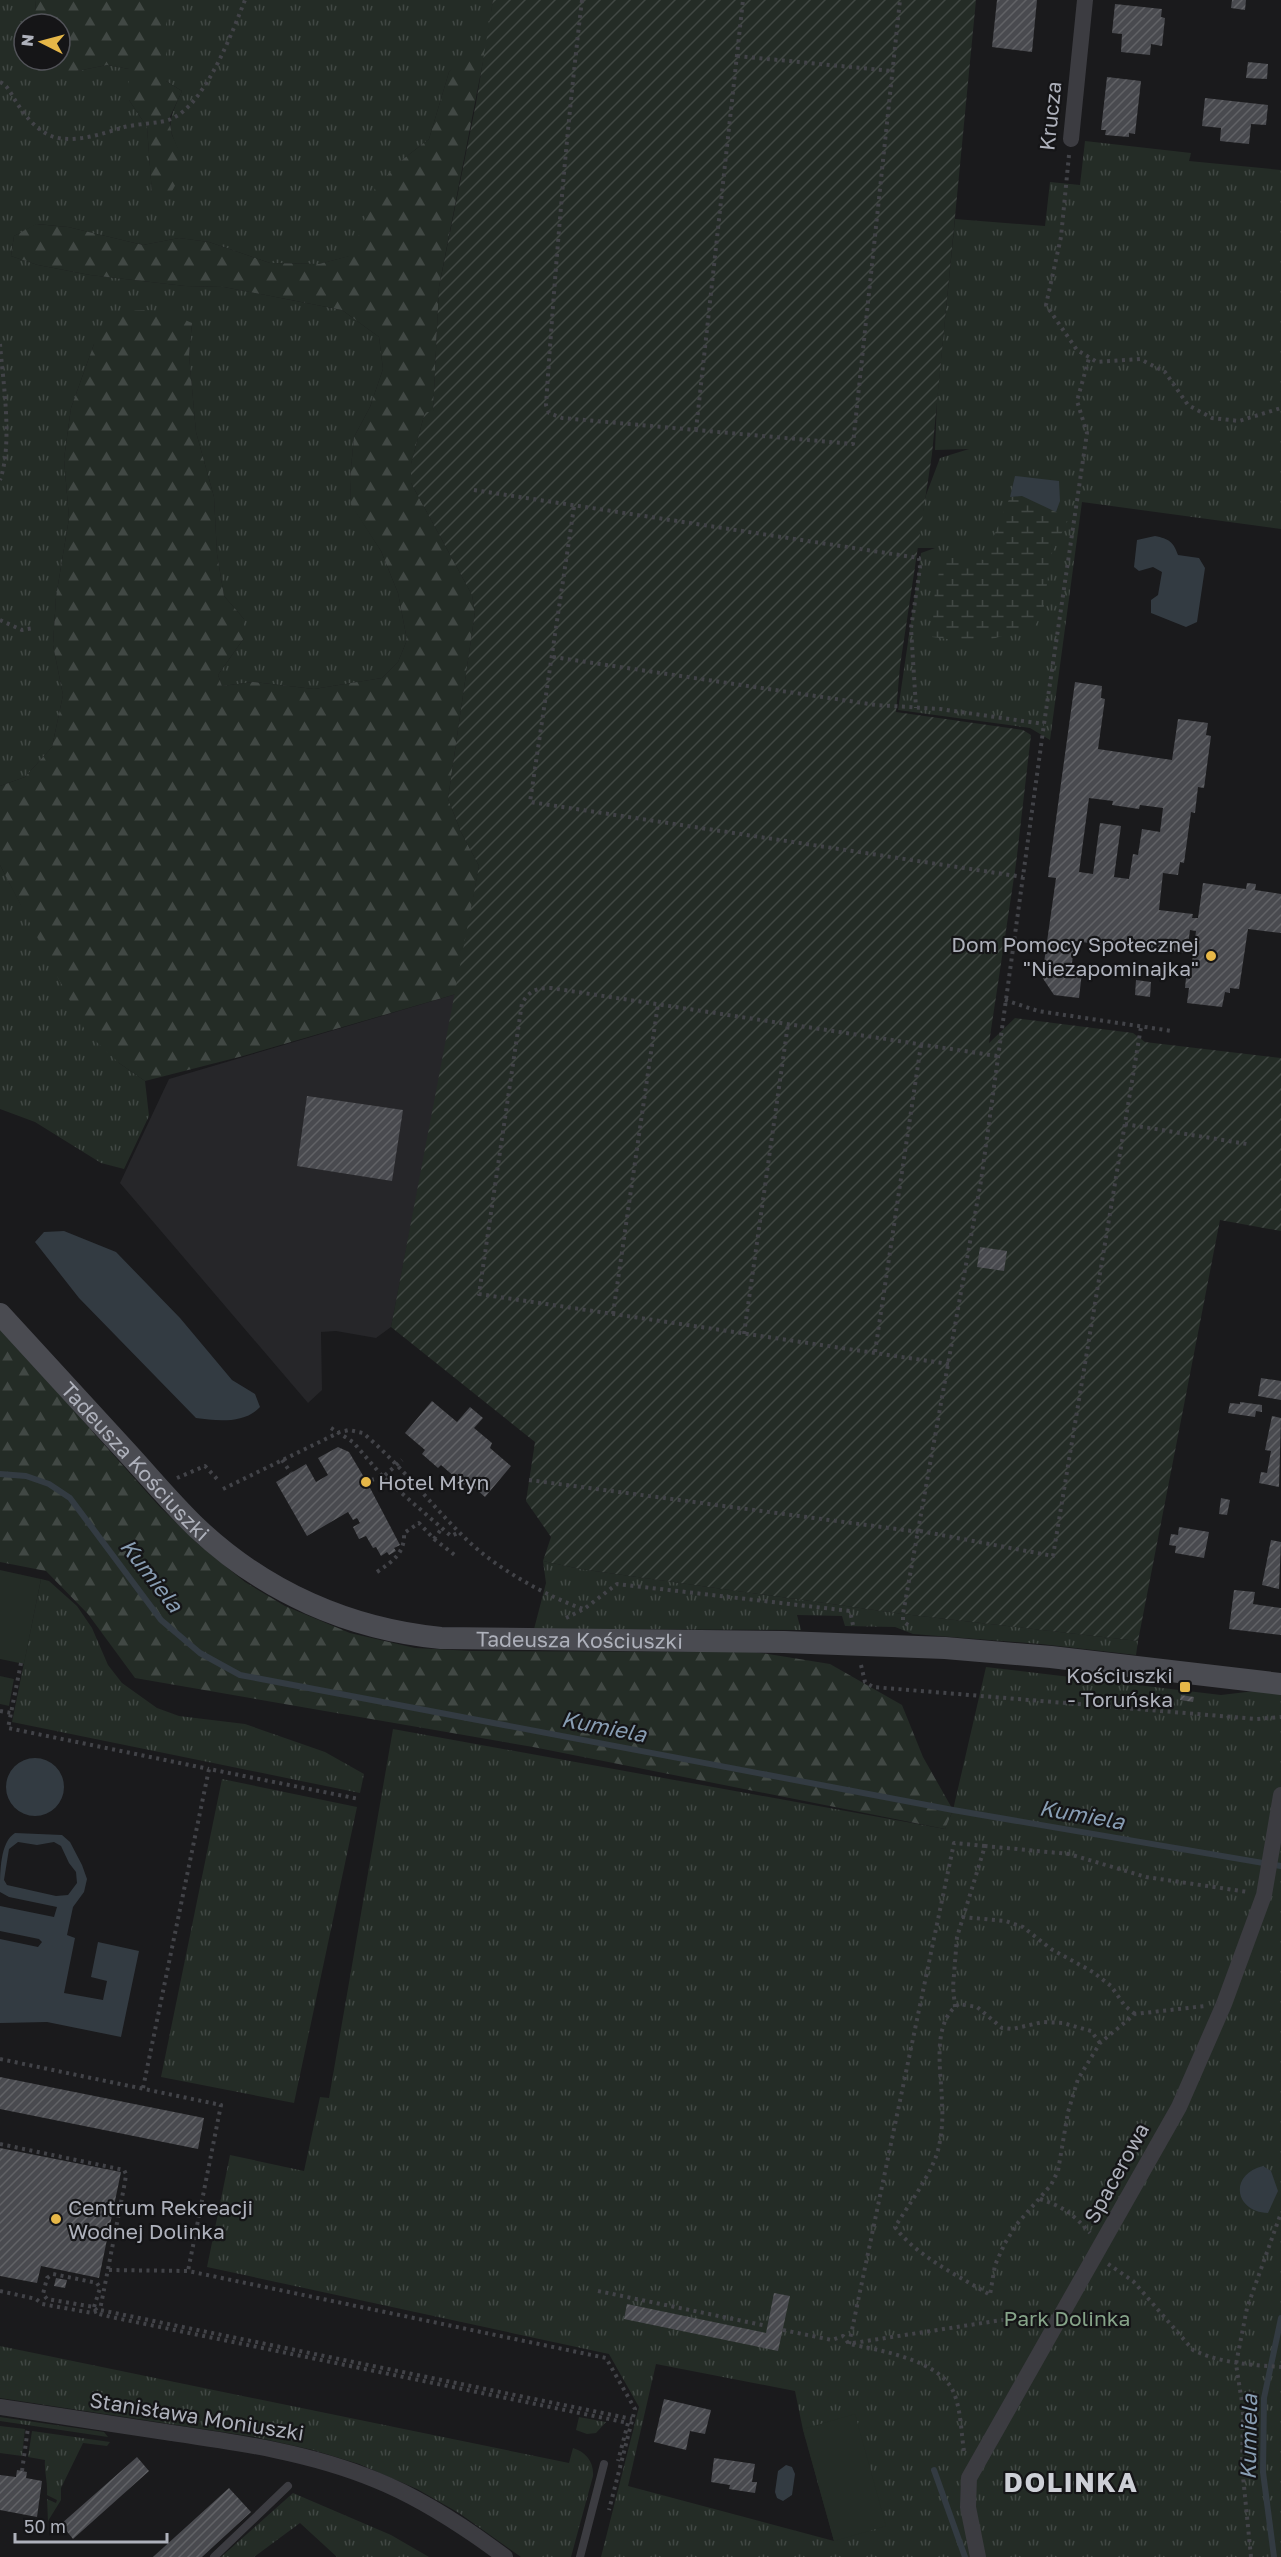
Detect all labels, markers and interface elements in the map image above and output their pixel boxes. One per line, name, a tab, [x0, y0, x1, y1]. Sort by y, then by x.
north arrow	[12, 12, 72, 72]
text: N	[17, 33, 38, 48]
street label: Krucza	[1033, 80, 1067, 152]
place label: Dom Pomocy Społecznej "Niezapominajka"	[951, 931, 1199, 981]
marker: Dom Pomocy Społecznej "Niezapominajka"	[1204, 949, 1218, 963]
street label: Tadeusza Kościuszki	[56, 1376, 215, 1546]
place label: Hotel Młyn	[378, 1469, 489, 1495]
marker: Hotel Młyn	[359, 1475, 373, 1489]
water label: Kumiela	[115, 1533, 190, 1618]
street label: Tadeusza Kościuszki	[476, 1625, 683, 1654]
place label: Kościuszki - Toruńska	[1066, 1662, 1173, 1712]
marker: Kościuszki - Toruńska	[1178, 1680, 1192, 1694]
water label: Kumiela	[559, 1705, 650, 1748]
water label: Kumiela	[1037, 1793, 1128, 1835]
street label: Spacerowa	[1078, 2118, 1154, 2228]
place label: Centrum Rekreacji Wodnej Dolinka	[68, 2194, 253, 2244]
marker: Centrum Rekreacji Wodnej Dolinka	[49, 2212, 63, 2226]
park label: Park Dolinka	[1004, 2305, 1130, 2331]
street label: Stanisława Moniuszki	[88, 2386, 306, 2446]
water label: Kumiela	[1234, 2392, 1262, 2480]
district label: DOLINKA	[1004, 2466, 1138, 2498]
scale bar	[15, 2506, 166, 2544]
text: 50 m	[24, 2515, 66, 2537]

